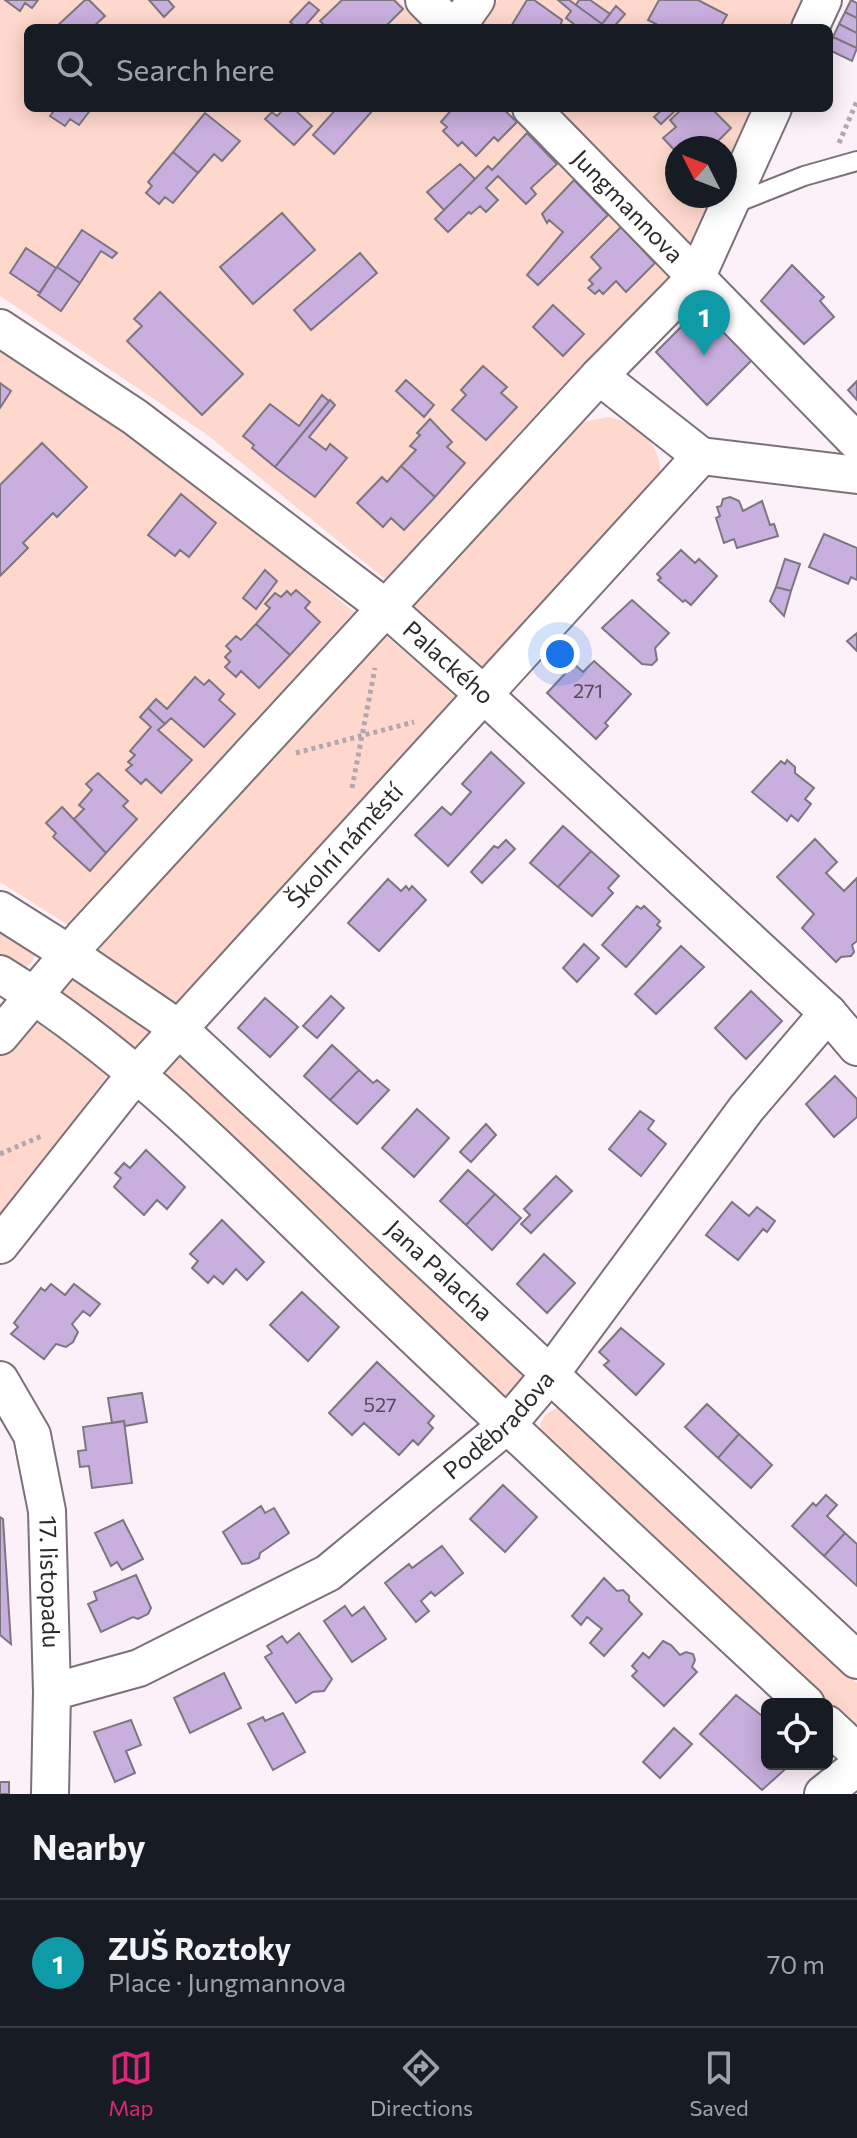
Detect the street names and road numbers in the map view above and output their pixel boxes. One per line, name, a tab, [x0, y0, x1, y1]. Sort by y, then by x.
street label: Jungmannova	[567, 143, 690, 268]
street label: Palackého	[398, 614, 500, 710]
street label: Školní náměstí	[280, 776, 409, 913]
street label: Jana Palacha	[381, 1213, 499, 1326]
street label: Poděbradova	[437, 1364, 560, 1485]
street label: 17. listopadu	[34, 1515, 67, 1649]

